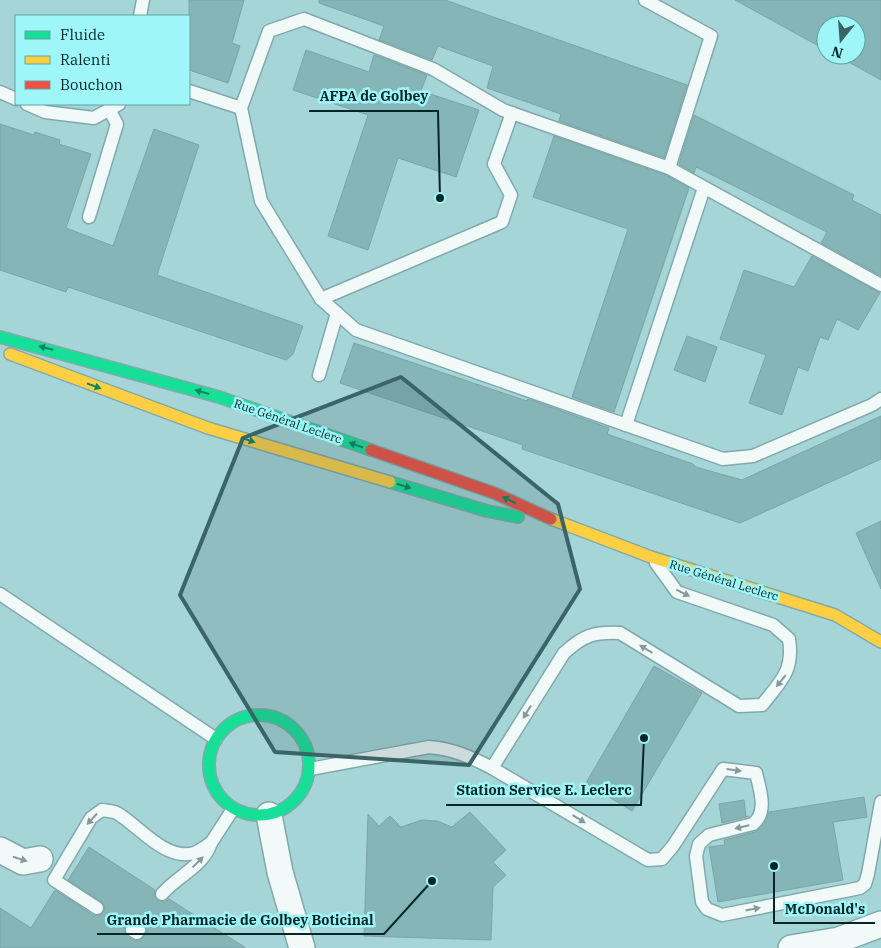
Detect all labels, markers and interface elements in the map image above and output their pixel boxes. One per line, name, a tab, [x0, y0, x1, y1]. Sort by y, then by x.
legend	[15, 15, 190, 105]
north arrow	[816, 15, 866, 65]
text: Fluide	[60, 25, 105, 44]
text: N	[829, 42, 845, 63]
text: Ralenti	[60, 50, 111, 69]
text: Bouchon	[60, 75, 123, 94]
callout: AFPA de Golbey	[309, 82, 438, 111]
text: AFPA de Golbey	[320, 87, 428, 105]
one-way arrow	[38, 344, 53, 352]
one-way arrow	[87, 383, 102, 390]
one-way arrow	[195, 388, 210, 396]
street label: Rue Général Leclerc	[232, 395, 344, 447]
one-way arrow	[241, 436, 256, 444]
one-way arrow	[348, 441, 363, 449]
one-way arrow	[396, 483, 411, 491]
one-way arrow	[502, 496, 516, 504]
street label: Rue Général Leclerc	[668, 556, 780, 604]
one-way arrow	[675, 589, 690, 597]
one-way arrow	[639, 645, 653, 654]
one-way arrow	[776, 674, 787, 687]
one-way arrow	[522, 705, 532, 719]
one-way arrow	[727, 766, 743, 774]
callout: Station Service E. Leclerc	[446, 776, 641, 805]
text: Station Service E. Leclerc	[456, 781, 632, 799]
one-way arrow	[86, 813, 98, 825]
one-way arrow	[572, 815, 585, 824]
one-way arrow	[734, 823, 749, 831]
one-way arrow	[13, 855, 28, 863]
one-way arrow	[192, 856, 204, 868]
callout: McDonald's	[774, 894, 875, 923]
text: McDonald's	[785, 900, 865, 918]
one-way arrow	[745, 904, 761, 912]
callout: Grande Pharmacie de Golbey Boticinal	[97, 905, 384, 934]
text: Grande Pharmacie de Golbey Boticinal	[106, 911, 374, 929]

